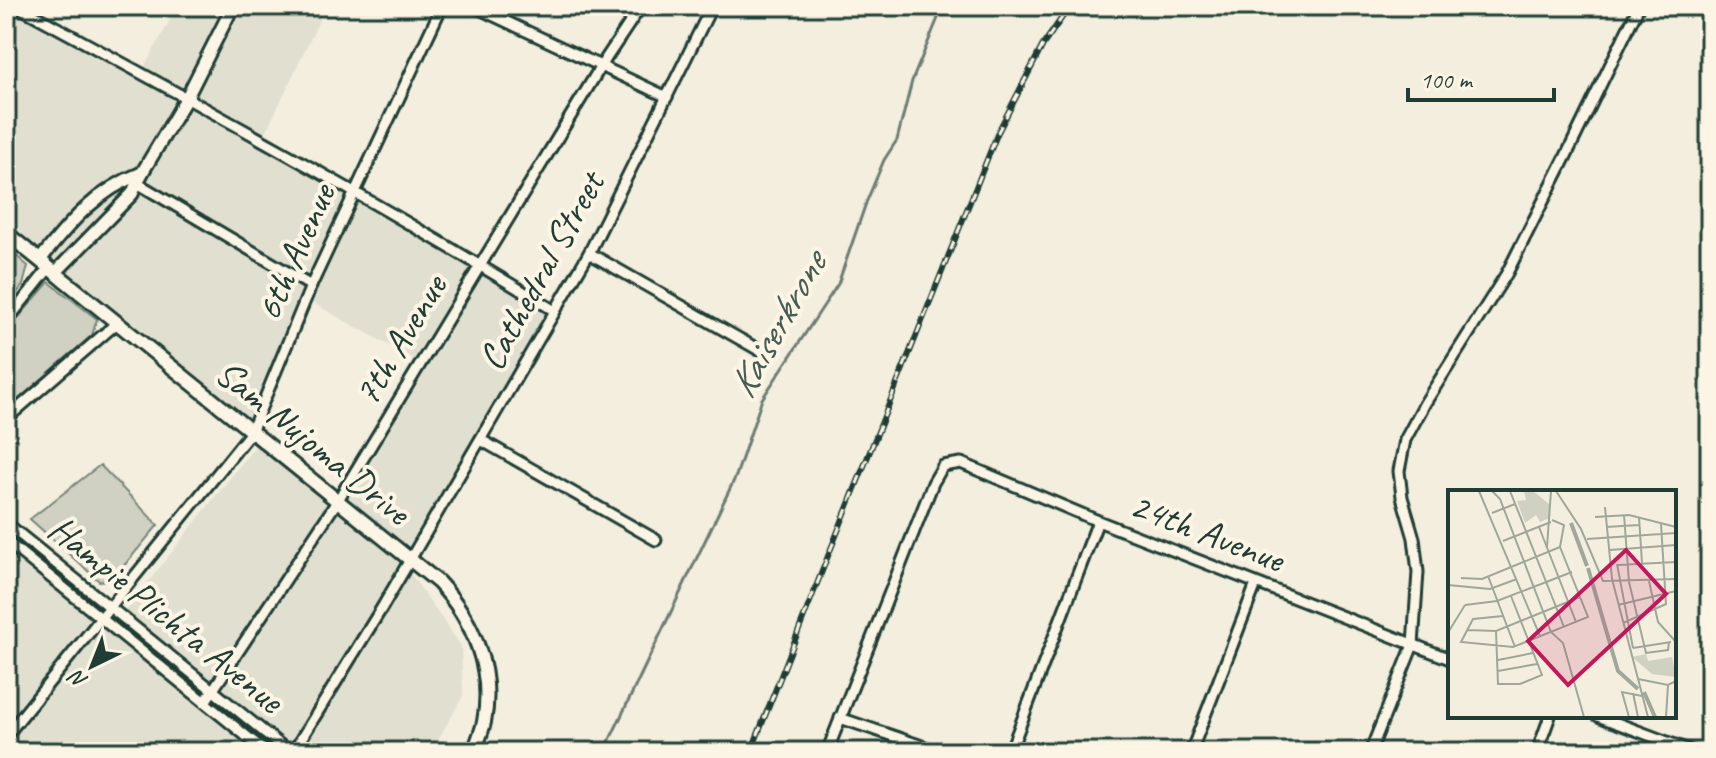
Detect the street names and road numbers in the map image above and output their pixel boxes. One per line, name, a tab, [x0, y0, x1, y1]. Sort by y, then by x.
street label: Cathedral Street	[467, 161, 616, 378]
street label: 6th Avenue	[244, 174, 347, 327]
street label: 7th Avenue	[343, 264, 458, 414]
street label: Sam Nujoma Drive	[206, 349, 422, 537]
street label: 24th Avenue	[1124, 481, 1293, 584]
street label: Hampie Plichta Avenue	[39, 505, 295, 725]

